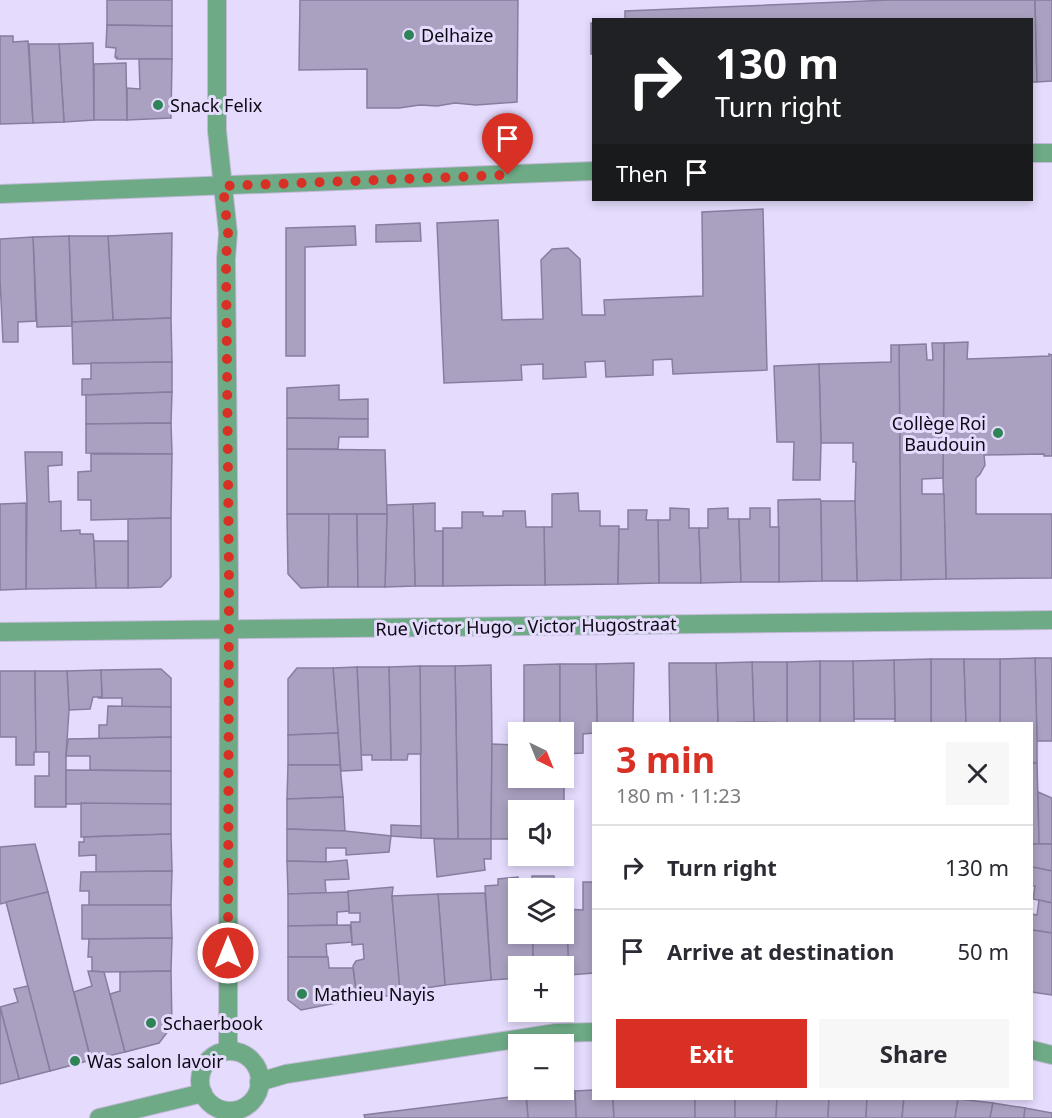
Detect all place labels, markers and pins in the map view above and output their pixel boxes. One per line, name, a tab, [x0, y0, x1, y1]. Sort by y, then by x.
place label: Delhaize	[421, 23, 493, 47]
marker: Delhaize	[402, 28, 416, 42]
place label: Snack Felix	[170, 93, 263, 117]
marker: Snack Felix	[151, 98, 165, 112]
pin	[482, 113, 533, 175]
place label: Collège Roi Baudouin	[892, 411, 986, 456]
marker: Collège Roi Baudouin	[991, 426, 1005, 440]
place label: Mathieu Nayis	[314, 982, 435, 1006]
marker: Mathieu Nayis	[295, 987, 309, 1001]
place label: Schaerbook	[163, 1011, 263, 1035]
marker: Schaerbook	[144, 1016, 158, 1030]
place label: Was salon lavoir	[87, 1049, 224, 1073]
marker: Was salon lavoir	[68, 1054, 82, 1068]

